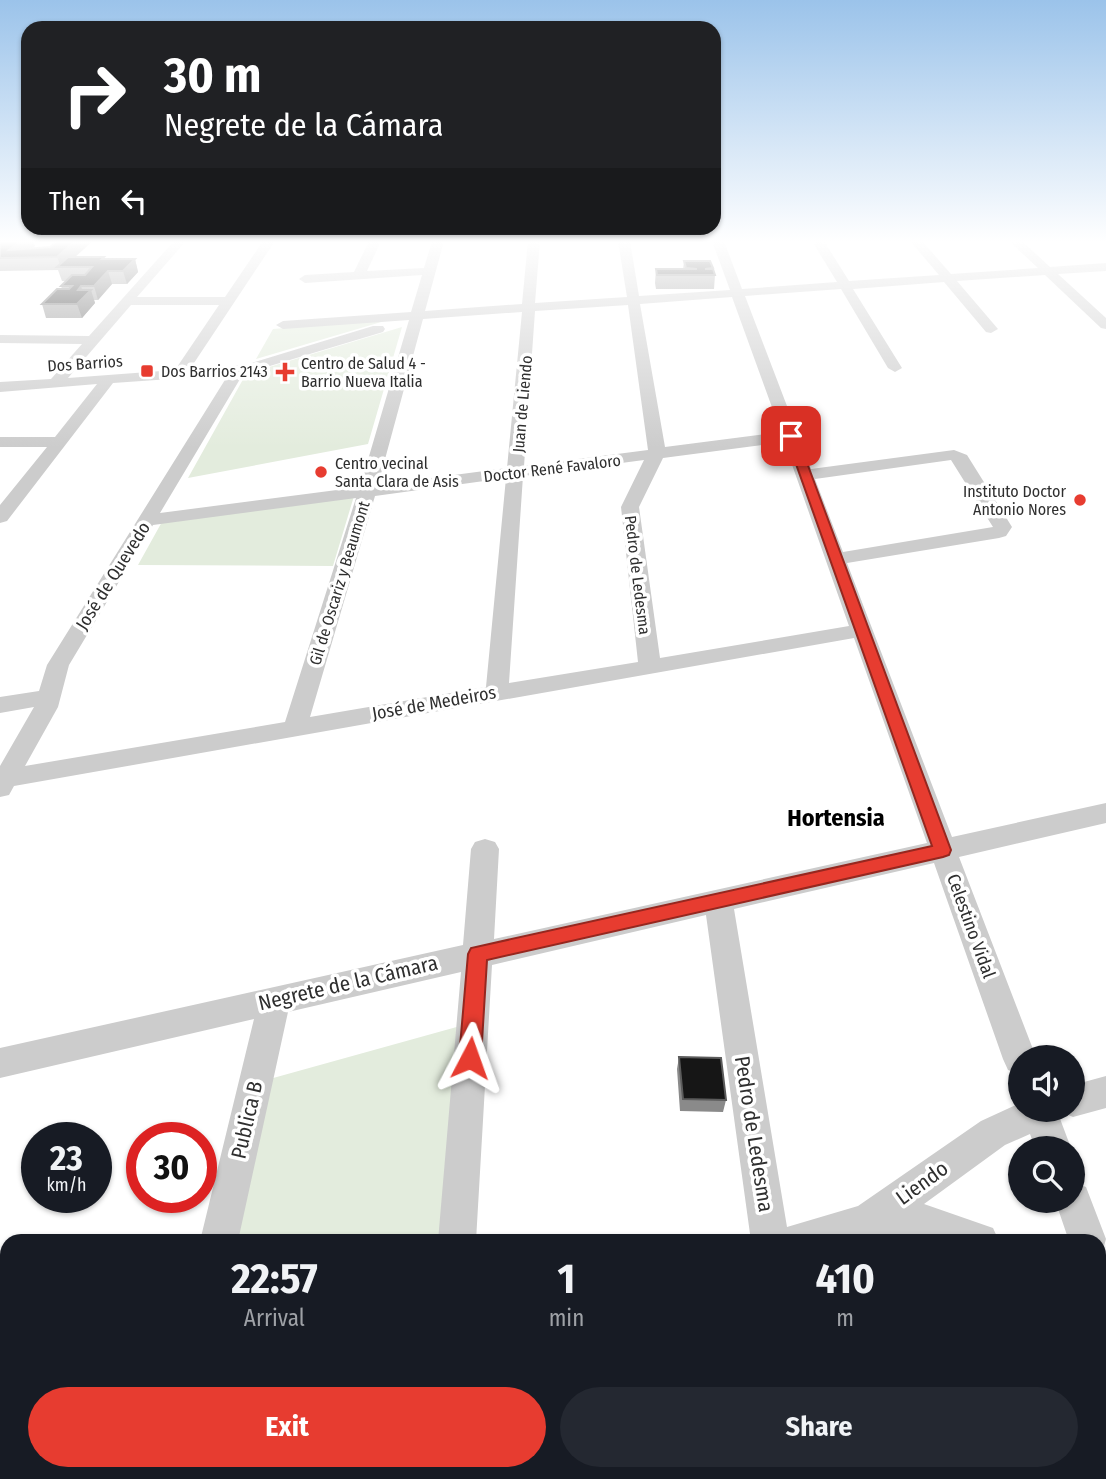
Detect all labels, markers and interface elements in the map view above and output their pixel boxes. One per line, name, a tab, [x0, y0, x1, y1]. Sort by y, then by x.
text: 30 m	[164, 46, 262, 105]
icon: right	[49, 49, 140, 140]
text: Negrete de la Cámara	[164, 106, 443, 144]
icon: left	[115, 182, 153, 220]
text: Then	[49, 186, 101, 217]
street label: Dos Barrios	[47, 351, 123, 376]
place label: Centro de Salud 4 - Barrio Nueva Italia	[301, 354, 426, 391]
street label: Juan de Liendo	[509, 355, 536, 453]
place label: Dos Barrios 2143	[161, 362, 268, 381]
marker: Centro de Salud 4 - Barrio Nueva Italia	[275, 362, 295, 382]
marker: Dos Barrios 2143	[139, 363, 155, 379]
pin	[761, 406, 821, 466]
icon: arrive	[772, 417, 810, 455]
street label: Doctor René Favaloro	[482, 451, 622, 486]
place label: Centro vecinal Santa Clara de Asis	[335, 454, 459, 491]
marker: Centro vecinal Santa Clara de Asis	[313, 464, 329, 480]
place label: Instituto Doctor Antonio Nores	[963, 482, 1066, 519]
marker: Instituto Doctor Antonio Nores	[1072, 492, 1088, 508]
street label: Gil de Oscariz y Beaumont	[305, 498, 374, 667]
street label: Pedro de Ledesma	[621, 514, 654, 636]
street label: José de Quevedo	[71, 518, 155, 634]
street label: José de Medeiros	[370, 681, 498, 725]
district label: Hortensia	[787, 804, 885, 832]
street label: Celestino Vidal	[942, 871, 1000, 981]
street label: Negrete de la Cámara	[256, 950, 440, 1016]
position arrow	[433, 1021, 507, 1095]
map controls	[1008, 1045, 1085, 1213]
button: sound	[1008, 1045, 1085, 1122]
street label: Pedro de Ledesma	[729, 1054, 779, 1214]
street label: Publica B	[225, 1079, 269, 1161]
speed limit sign: 30	[126, 1122, 217, 1213]
button: search	[1008, 1136, 1085, 1213]
text: 23	[50, 1137, 83, 1179]
street label: Liendo	[891, 1155, 953, 1211]
text: km/h	[46, 1174, 87, 1196]
text: 22:57	[231, 1254, 318, 1304]
text: 1	[558, 1254, 575, 1304]
text: 410	[815, 1254, 875, 1304]
text: Arrival	[244, 1304, 305, 1332]
text: min	[549, 1304, 584, 1332]
text: m	[836, 1304, 854, 1332]
button: Exit	[28, 1387, 546, 1467]
button: Share	[560, 1387, 1078, 1467]

